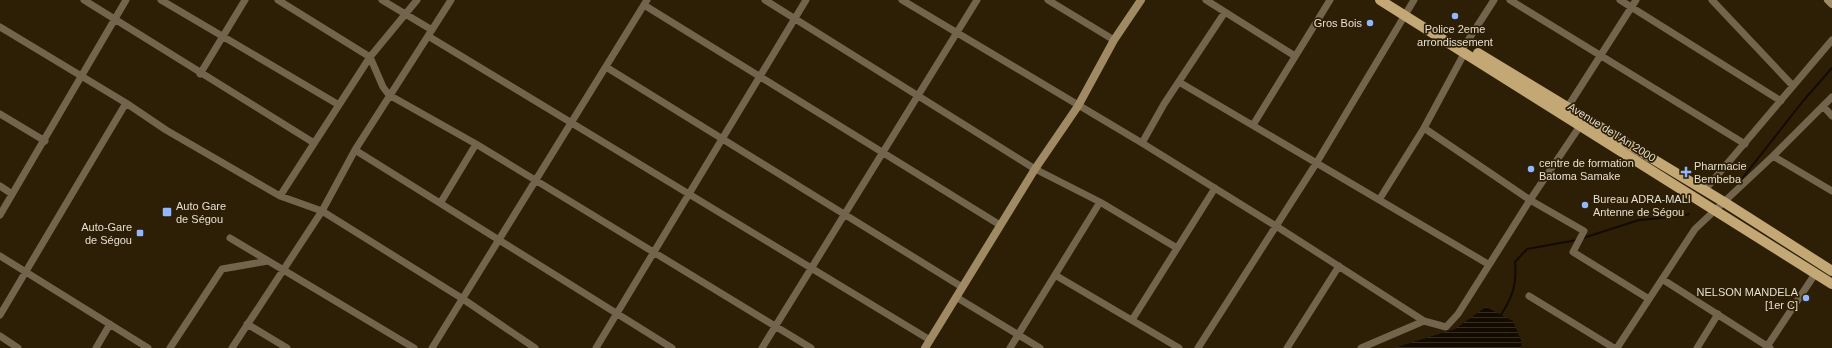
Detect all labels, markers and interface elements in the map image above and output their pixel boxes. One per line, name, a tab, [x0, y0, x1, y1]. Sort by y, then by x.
marker: Police 2eme arrondissement	[1450, 11, 1460, 21]
place label: Gros Bois	[1314, 17, 1362, 29]
marker: Gros Bois	[1365, 18, 1375, 28]
place label: Police 2eme arrondissement	[1417, 23, 1493, 48]
street label: Avenue de l'An 2000	[1566, 100, 1658, 164]
place label: centre de formation Batoma Samake	[1539, 157, 1634, 182]
place label: Pharmacie Bembeba	[1694, 160, 1747, 185]
marker: centre de formation Batoma Samake	[1526, 164, 1536, 174]
marker: Pharmacie Bembeba	[1681, 167, 1691, 177]
place label: Bureau ADRA-MALI Antenne de Ségou	[1593, 193, 1691, 218]
place label: Auto Gare de Ségou	[176, 200, 226, 225]
marker: Bureau ADRA-MALI Antenne de Ségou	[1580, 200, 1590, 210]
marker: Auto Gare de Ségou	[161, 206, 173, 218]
place label: Auto-Gare de Ségou	[81, 221, 132, 246]
marker: Auto-Gare de Ségou	[135, 228, 145, 238]
place label: NELSON MANDELA [1er C]	[1697, 286, 1799, 311]
marker: NELSON MANDELA [1er C]	[1801, 293, 1811, 303]

